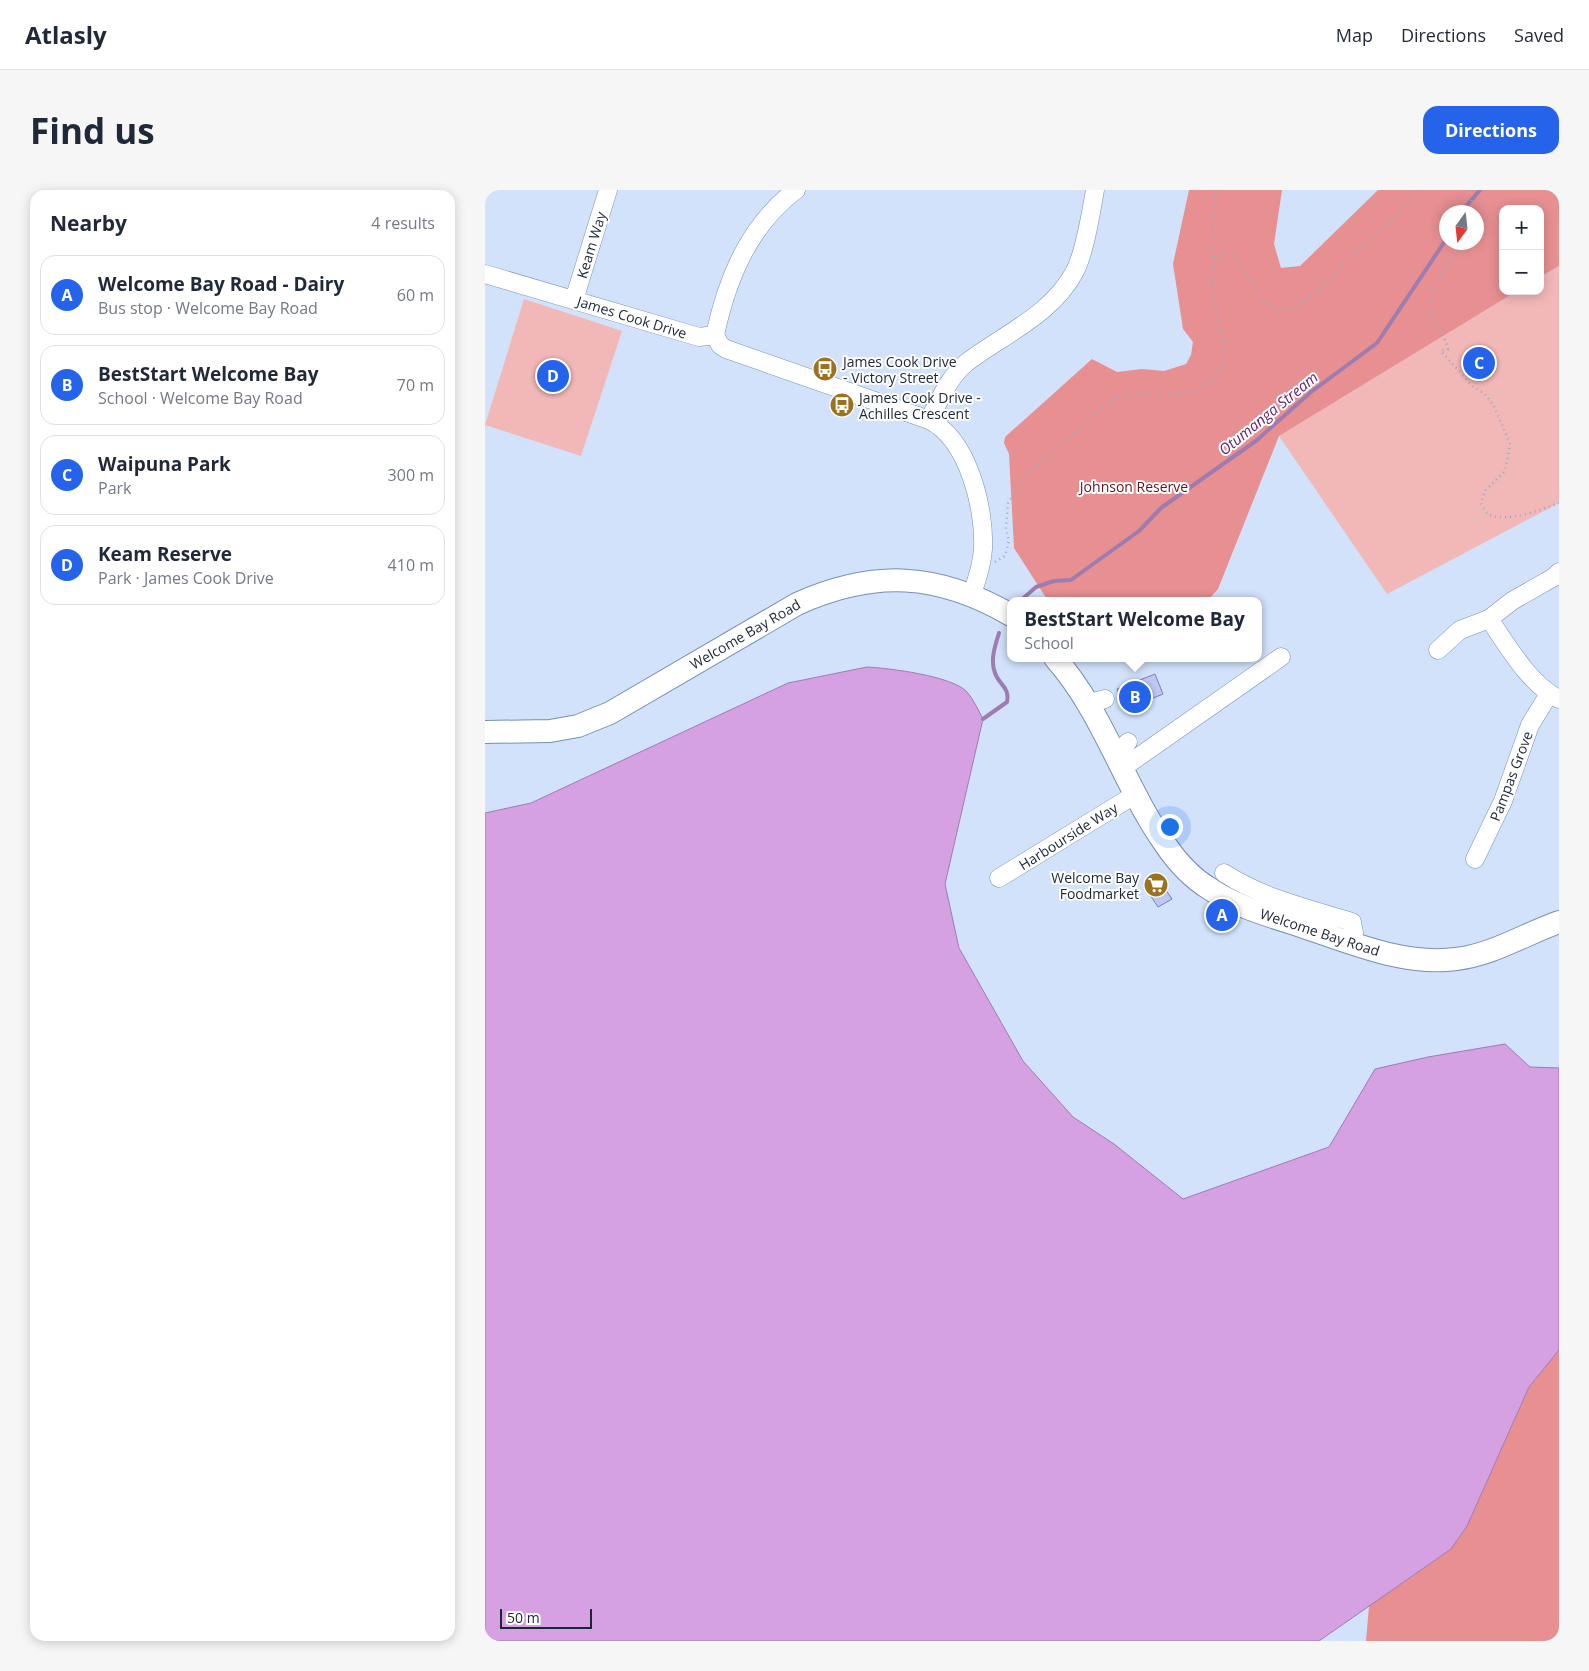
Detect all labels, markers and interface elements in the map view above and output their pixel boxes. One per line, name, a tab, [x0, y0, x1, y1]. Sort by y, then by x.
text: Atlasly	[25, 18, 107, 51]
text: Map	[1336, 23, 1373, 47]
text: Directions	[1401, 23, 1486, 47]
text: Saved	[1514, 23, 1564, 47]
button: Directions	[1423, 106, 1559, 154]
text: Find us	[30, 107, 155, 154]
north arrow	[1439, 205, 1484, 250]
map controls	[1499, 205, 1544, 295]
button: +	[1499, 205, 1544, 250]
text: Nearby	[50, 209, 127, 237]
street label: Keam Way	[572, 209, 610, 281]
text: 4 results	[371, 212, 435, 234]
button: −	[1499, 250, 1544, 295]
text: Welcome Bay Road - Dairy	[98, 271, 344, 297]
text: A	[61, 284, 73, 306]
text: 60 m	[397, 284, 434, 306]
street label: James Cook Drive	[573, 291, 689, 343]
text: Bus stop · Welcome Bay Road	[98, 297, 318, 319]
pin: C	[1463, 344, 1495, 382]
place label: James Cook Drive - Victory Street	[841, 352, 957, 387]
bus stop icon: James Cook Drive - Victory Street	[812, 356, 838, 382]
pin: D	[537, 357, 569, 395]
text: BestStart Welcome Bay	[98, 361, 318, 387]
water label: Otumanga Stream	[1214, 367, 1322, 459]
text: B	[62, 374, 72, 396]
text: 70 m	[397, 374, 434, 396]
text: School · Welcome Bay Road	[98, 387, 303, 409]
place label: James Cook Drive - Achilles Crescent	[857, 388, 981, 423]
bus stop icon: James Cook Drive - Achilles Crescent	[829, 392, 855, 418]
text: Waipuna Park	[98, 451, 231, 477]
text: C	[62, 464, 72, 486]
text: 300 m	[388, 464, 434, 486]
text: Park	[98, 477, 131, 499]
park label: Johnson Reserve	[1078, 477, 1188, 496]
text: Keam Reserve	[98, 541, 232, 567]
text: D	[61, 554, 73, 576]
text: 410 m	[388, 554, 434, 576]
text: Park · James Cook Drive	[98, 567, 274, 589]
street label: Welcome Bay Road	[686, 595, 804, 673]
popup	[1007, 597, 1262, 662]
text: BestStart Welcome Bay	[1024, 606, 1245, 632]
text: School	[1024, 632, 1074, 654]
pin: B	[1119, 678, 1151, 716]
street label: Pampas Grove	[1485, 728, 1537, 824]
street label: Harbourside Way	[1015, 797, 1122, 874]
your location	[1157, 814, 1183, 840]
place label: Welcome Bay Foodmarket	[1051, 868, 1140, 903]
supermarket icon: Welcome Bay Foodmarket	[1143, 872, 1169, 898]
pin: A	[1206, 896, 1238, 934]
street label: Welcome Bay Road	[1258, 904, 1382, 960]
scale bar	[500, 1606, 593, 1629]
text: 50 m	[507, 1608, 540, 1627]

